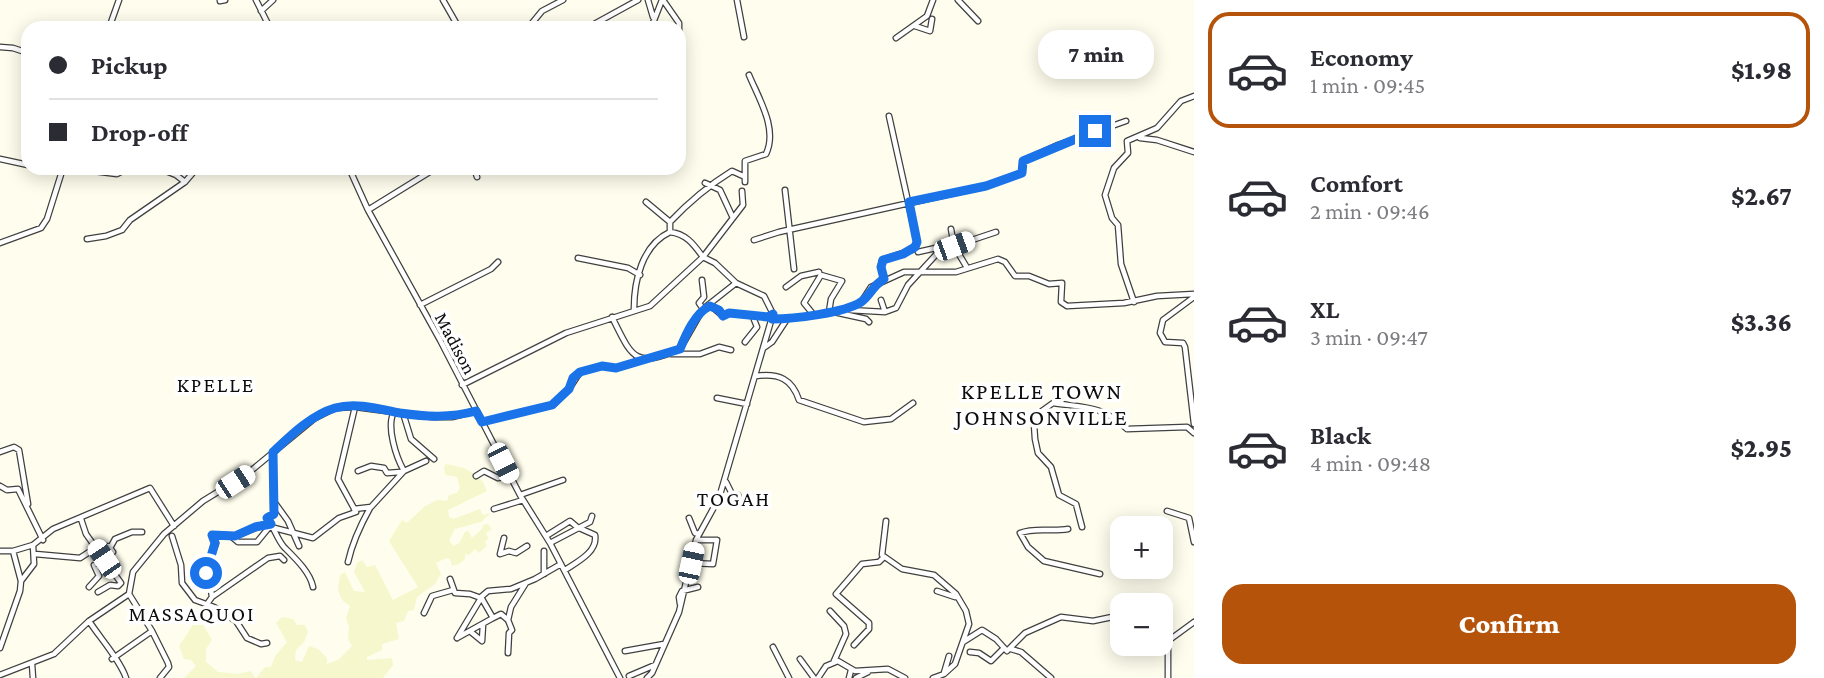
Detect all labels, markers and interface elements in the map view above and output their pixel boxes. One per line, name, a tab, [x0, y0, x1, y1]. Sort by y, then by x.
callout: 7 min	[1037, 30, 1153, 78]
icon: car	[1226, 39, 1289, 102]
text: 7 min	[1068, 41, 1124, 67]
text: Economy	[1310, 43, 1413, 72]
text: Pickup	[91, 51, 168, 80]
text: $1.98	[1731, 56, 1792, 85]
text: 1 min · 09:45	[1310, 72, 1425, 98]
route end	[1079, 115, 1111, 147]
text: Drop-off	[91, 118, 188, 147]
icon: car	[1226, 165, 1289, 228]
text: Comfort	[1310, 169, 1403, 198]
text: $2.67	[1731, 182, 1792, 211]
text: 2 min · 09:46	[1310, 198, 1430, 224]
car	[931, 229, 978, 263]
icon: car	[1226, 291, 1289, 354]
text: XL	[1310, 295, 1339, 324]
text: $3.36	[1731, 308, 1792, 337]
street label: Madison	[431, 309, 480, 378]
text: 3 min · 09:47	[1310, 324, 1428, 350]
district label: KPELLE	[177, 373, 255, 397]
district label: KPELLE TOWN JOHNSONVILLE	[953, 378, 1129, 430]
icon: car	[1226, 417, 1289, 480]
text: Black	[1310, 421, 1371, 450]
text: $2.95	[1730, 434, 1792, 463]
car	[485, 440, 522, 486]
text: 4 min · 09:48	[1310, 450, 1431, 476]
car	[212, 462, 259, 502]
district label: TOGAH	[697, 487, 771, 511]
map controls	[1110, 516, 1173, 656]
button: +	[1110, 516, 1173, 579]
car	[84, 536, 125, 582]
car	[677, 540, 706, 586]
route start	[190, 557, 222, 589]
button: Confirm	[1222, 584, 1796, 664]
button: −	[1110, 593, 1173, 656]
district label: MASSAQUOI	[129, 602, 255, 626]

